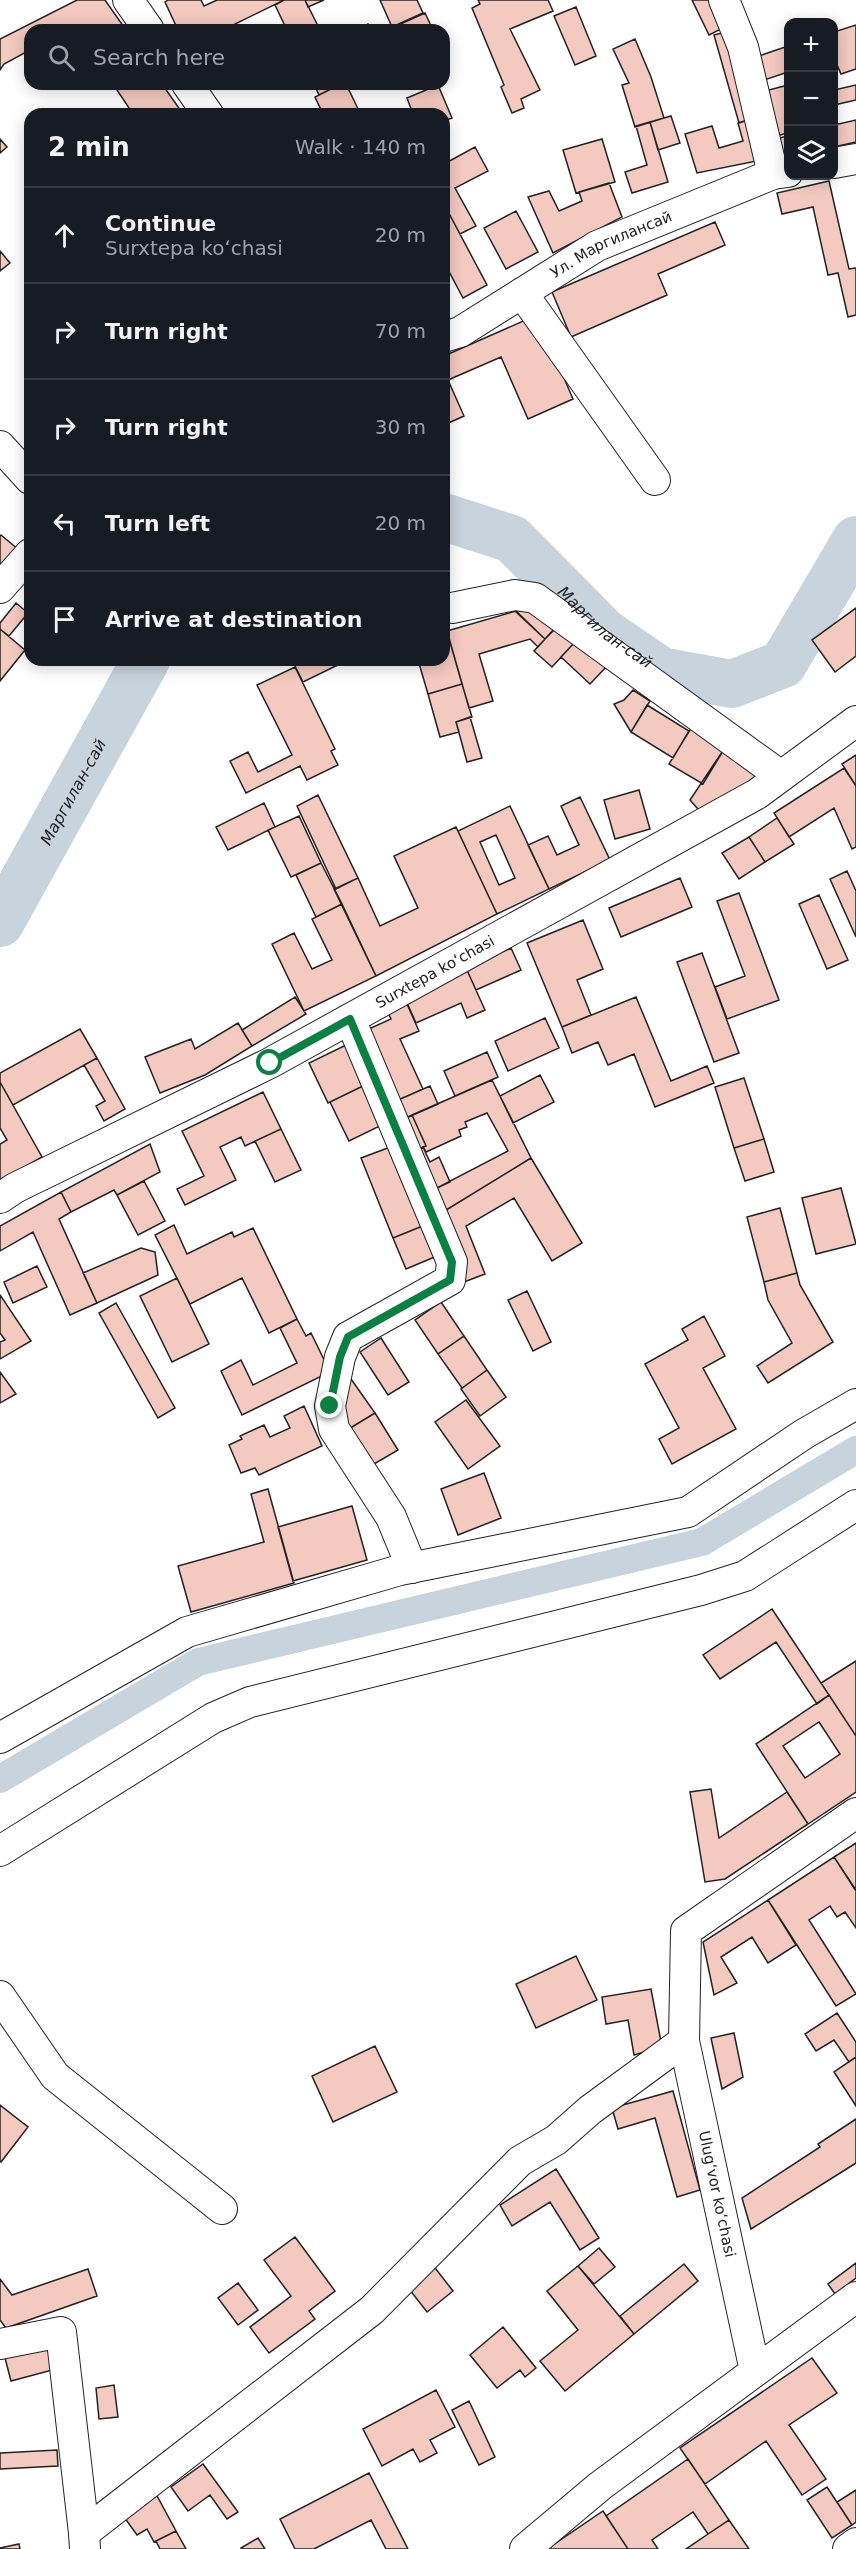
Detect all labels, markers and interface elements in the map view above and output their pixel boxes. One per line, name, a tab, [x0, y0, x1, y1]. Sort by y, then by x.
map controls	[784, 18, 838, 180]
button: +	[784, 18, 838, 72]
search box	[24, 24, 450, 90]
icon: search	[45, 41, 78, 74]
text: Search here	[93, 45, 225, 70]
button: −	[784, 72, 838, 126]
button: layers	[784, 126, 838, 180]
text: 2 min	[48, 132, 130, 162]
text: Walk · 140 m	[295, 135, 426, 159]
street label: Ул. Маргилансай	[547, 207, 675, 282]
text: Continue	[105, 211, 216, 236]
icon: ahead	[48, 219, 81, 252]
text: 20 m	[375, 223, 426, 247]
text: Surxtepa koʻchasi	[105, 236, 283, 260]
icon: right	[48, 315, 81, 348]
text: Turn right	[105, 319, 228, 344]
text: 70 m	[375, 319, 426, 343]
icon: right	[48, 411, 81, 444]
text: Turn right	[105, 415, 228, 440]
text: 30 m	[375, 415, 426, 439]
icon: left	[48, 507, 81, 540]
text: Turn left	[105, 511, 210, 536]
text: 20 m	[375, 511, 426, 535]
water label: Маргилан-сай	[554, 582, 656, 672]
icon: arrive	[48, 603, 81, 636]
text: Arrive at destination	[105, 607, 362, 632]
water label: Маргилан-сай	[36, 736, 110, 848]
street label: Surxtepa koʻchasi	[372, 932, 498, 1012]
route start	[256, 1049, 282, 1075]
route end	[316, 1392, 342, 1418]
street label: Ulugʻvor koʻchasi	[695, 2129, 739, 2259]

